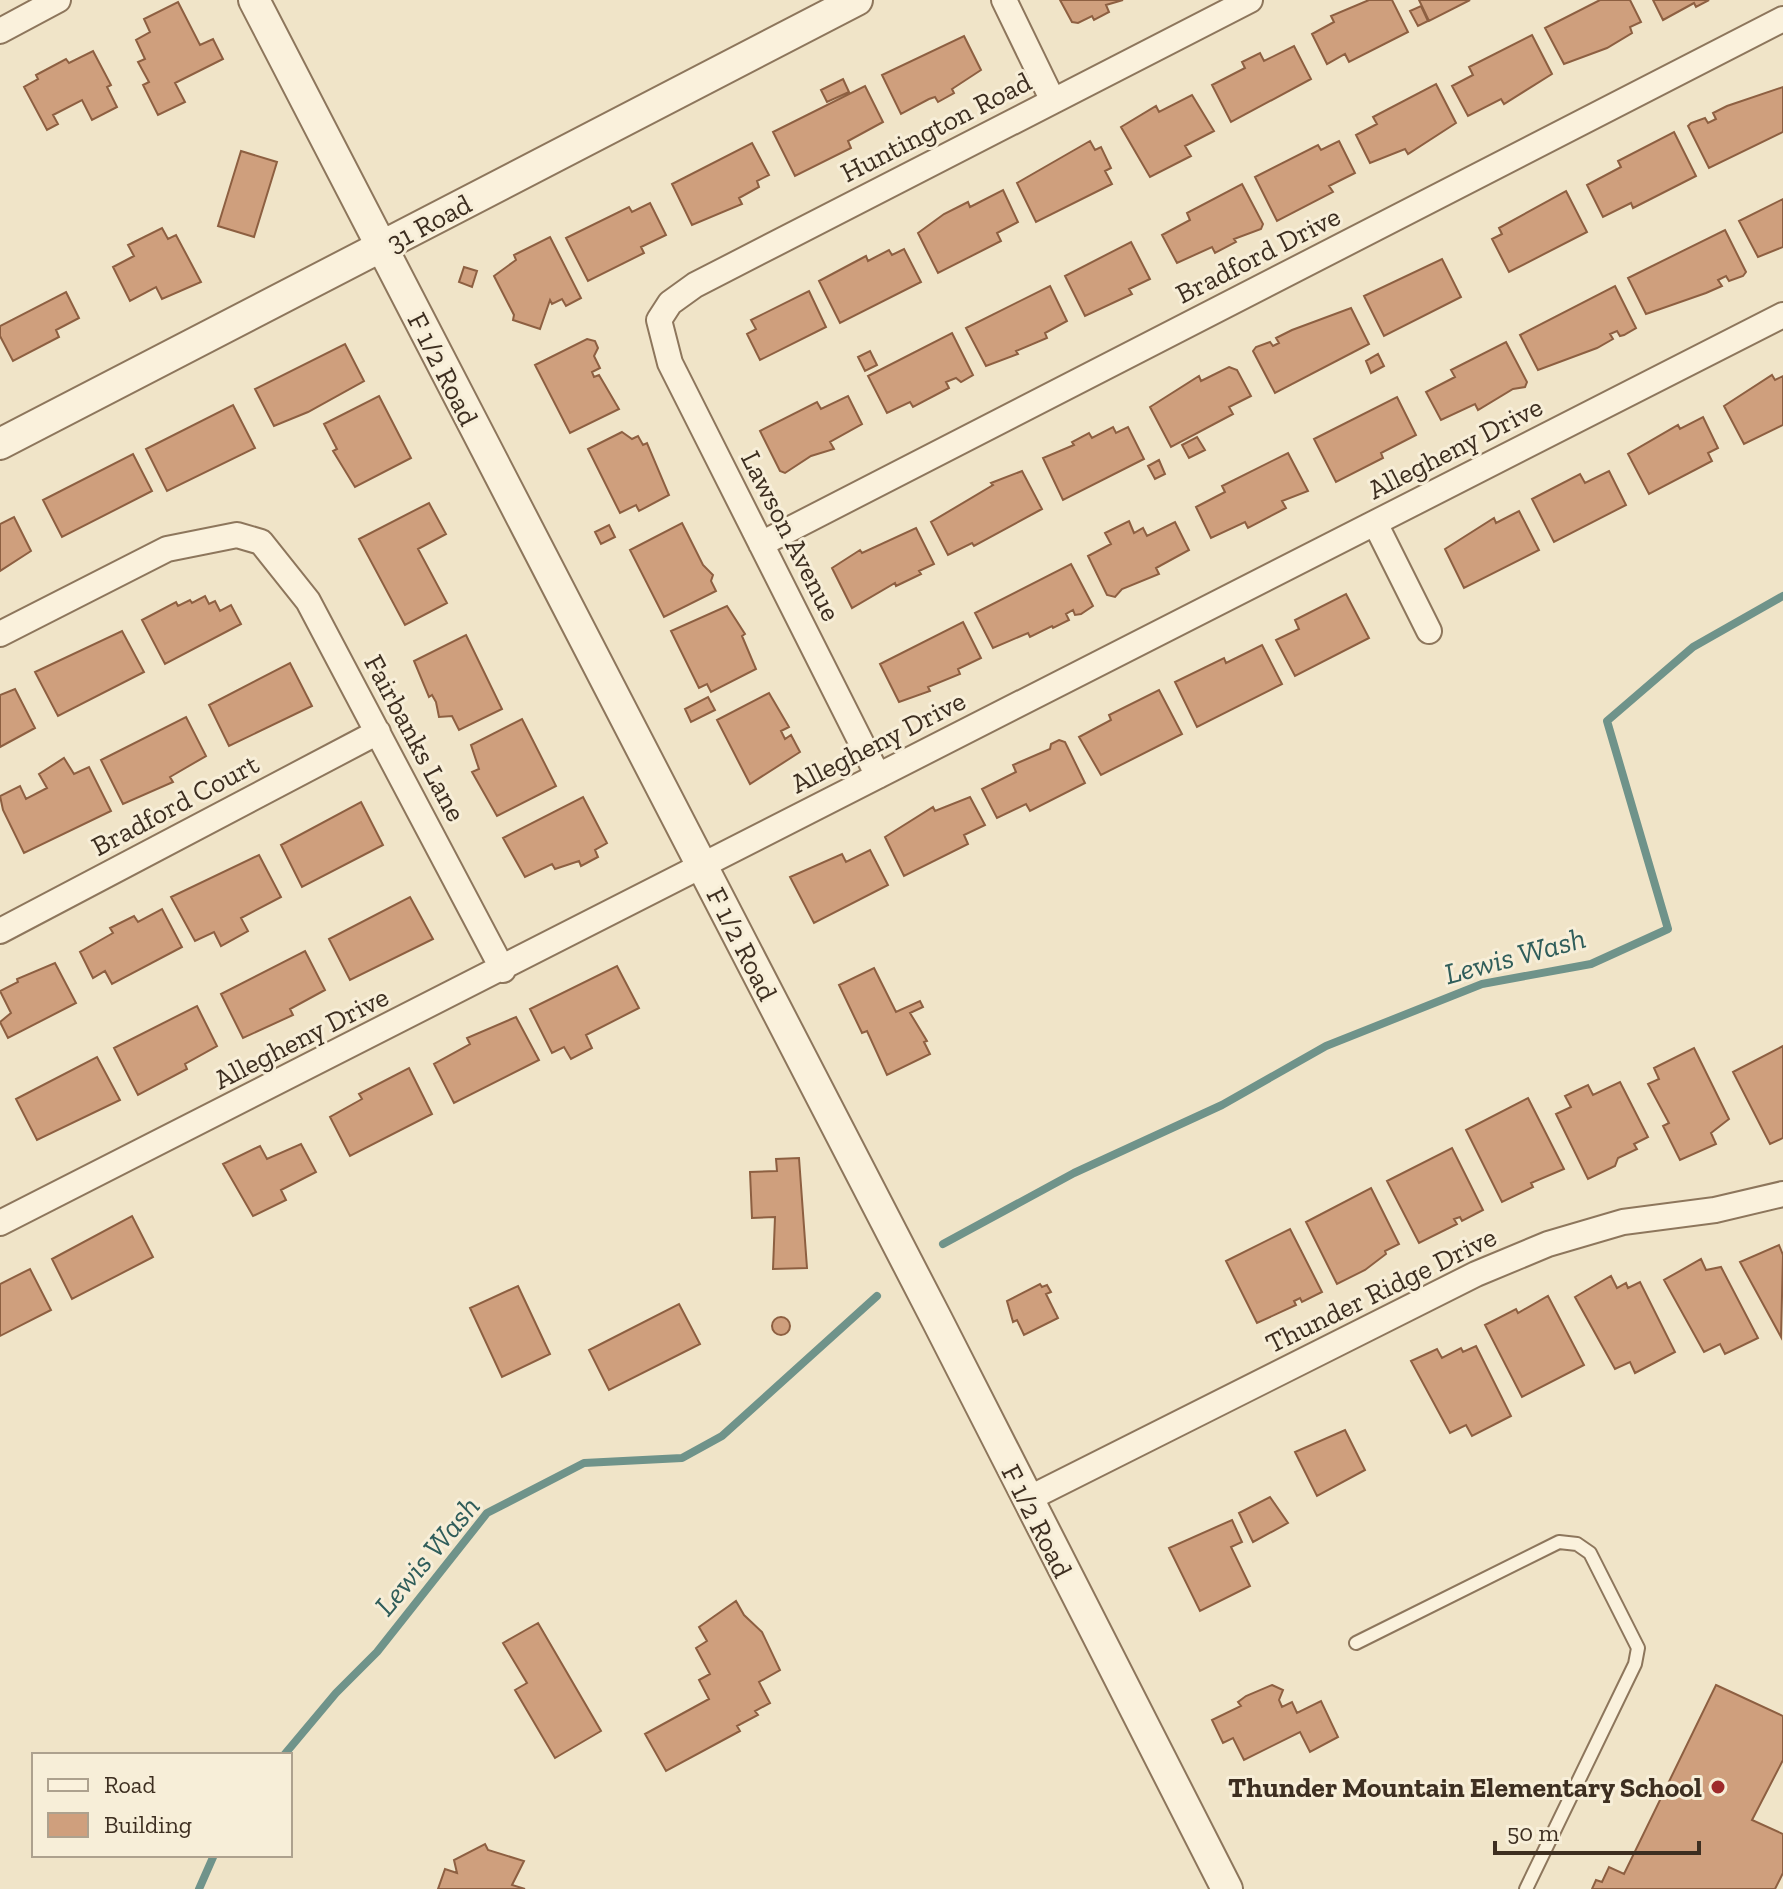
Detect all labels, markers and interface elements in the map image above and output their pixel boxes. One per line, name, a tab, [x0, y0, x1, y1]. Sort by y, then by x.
street label: Huntington Road	[835, 65, 1037, 189]
street label: 31 Road	[381, 187, 477, 259]
street label: Bradford Drive	[1170, 199, 1346, 311]
street label: F 1/2 Road	[401, 307, 485, 431]
street label: Allegheny Drive	[1362, 390, 1548, 506]
street label: Lawson Avenue	[734, 446, 848, 626]
street label: Fairbanks Lane	[357, 649, 473, 827]
street label: Allegheny Drive	[785, 684, 971, 800]
street label: Bradford Court	[86, 747, 265, 863]
street label: F 1/2 Road	[700, 882, 784, 1006]
water label: Lewis Wash	[1440, 920, 1590, 992]
street label: Allegheny Drive	[208, 980, 394, 1096]
street label: Thunder Ridge Drive	[1260, 1220, 1502, 1360]
street label: F 1/2 Road	[995, 1459, 1079, 1583]
water label: Lewis Wash	[367, 1489, 487, 1623]
legend	[32, 1753, 292, 1857]
text: Road	[104, 1770, 156, 1799]
place label: Thunder Mountain Elementary School	[1228, 1771, 1702, 1804]
marker: Thunder Mountain Elementary School	[1709, 1778, 1727, 1796]
scale bar	[1495, 1805, 1699, 1855]
text: Building	[104, 1810, 192, 1839]
text: 50 m	[1507, 1818, 1560, 1847]

